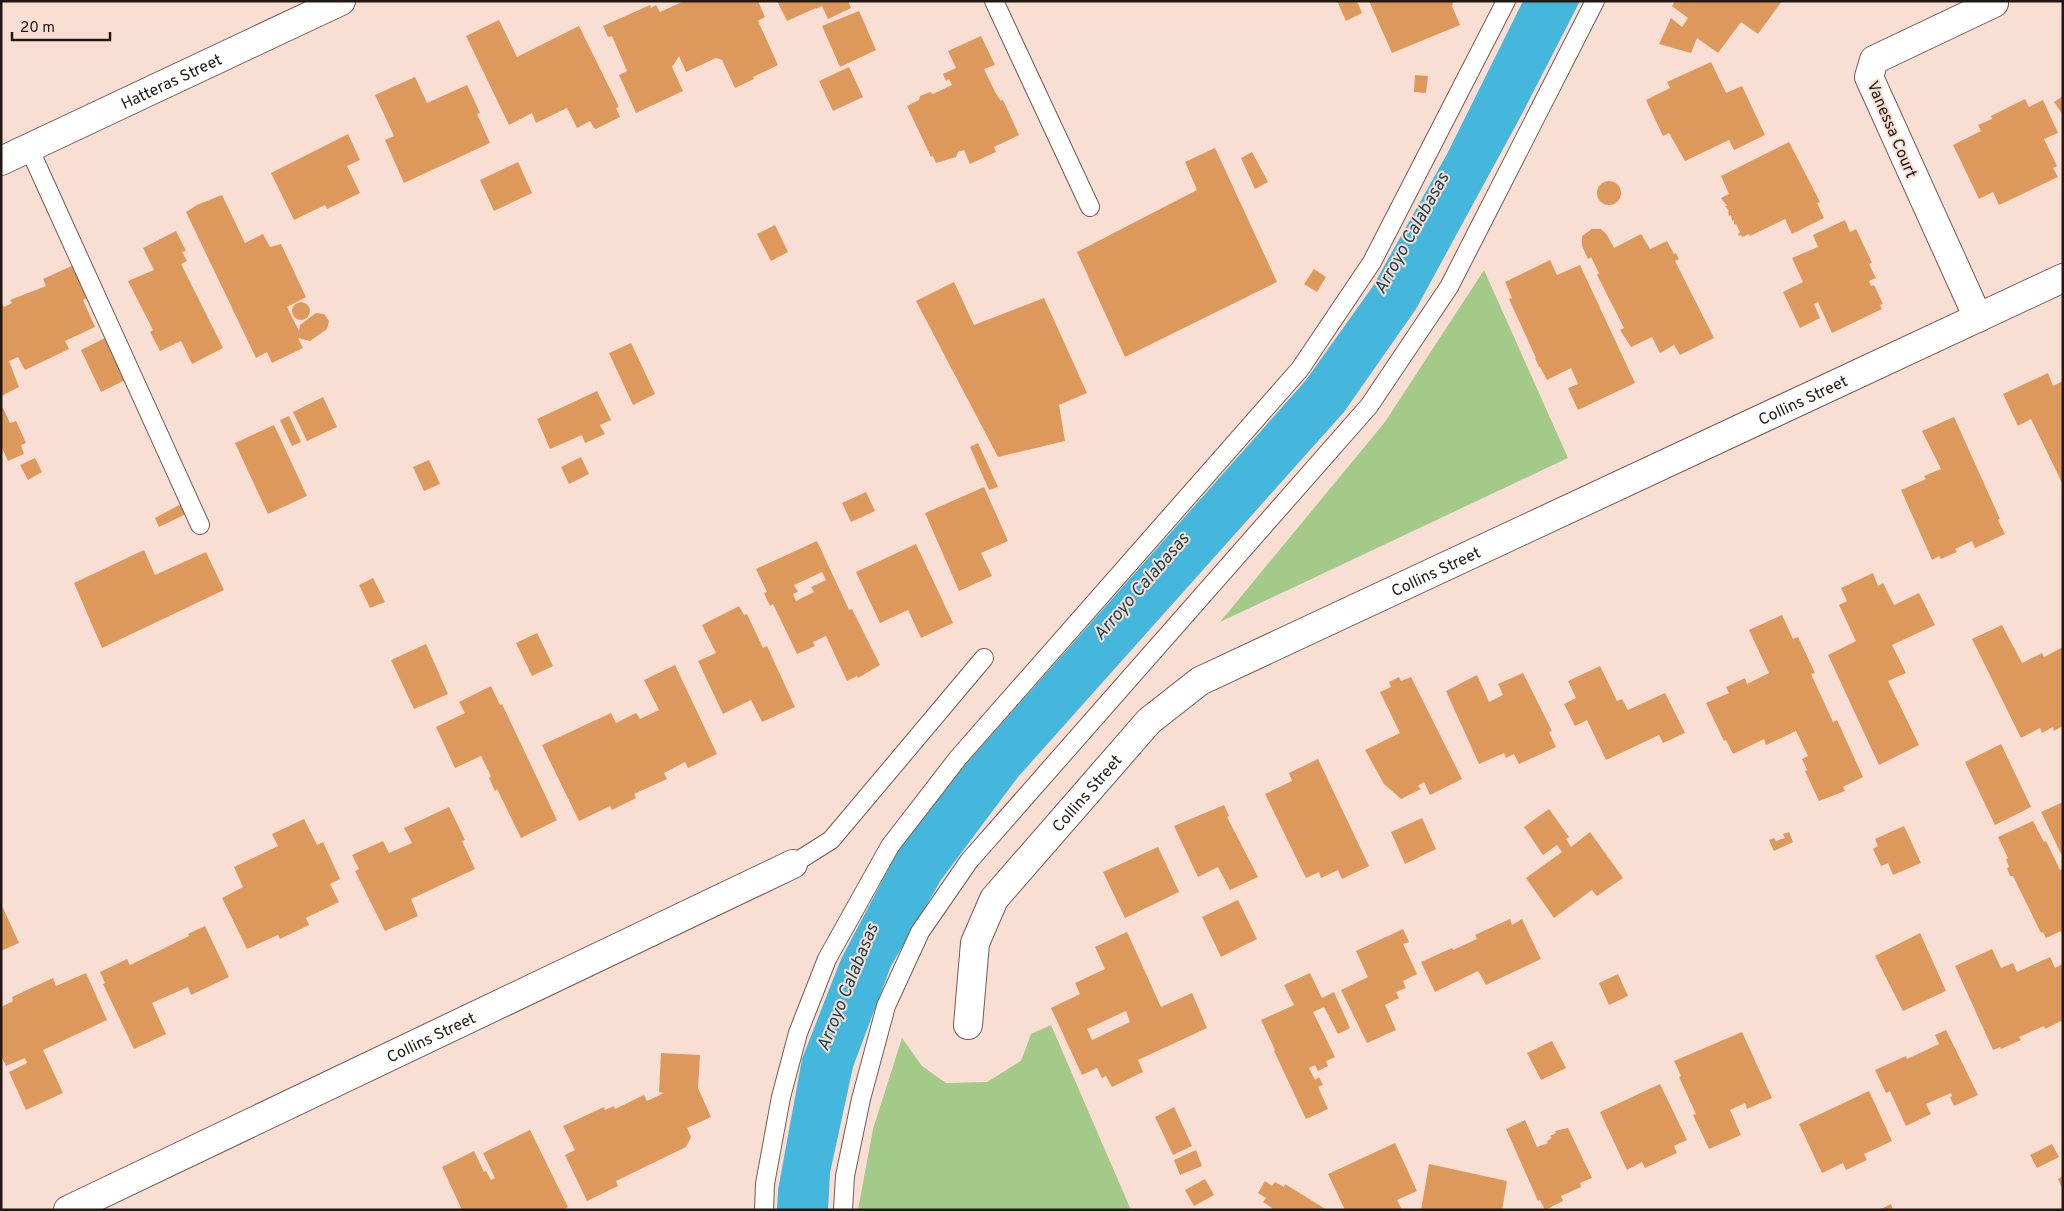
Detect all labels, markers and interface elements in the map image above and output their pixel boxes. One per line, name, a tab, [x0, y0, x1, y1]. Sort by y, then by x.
scale bar	[12, 10, 110, 42]
text: 20 m	[20, 19, 55, 38]
street label: Hatteras Street	[118, 50, 226, 115]
street label: Vanessa Court	[1862, 78, 1921, 181]
water label: Arroyo Calabasas	[1369, 168, 1456, 299]
street label: Collins Street	[1755, 372, 1851, 431]
water label: Arroyo Calabasas	[1089, 528, 1196, 646]
street label: Collins Street	[1389, 543, 1484, 602]
street label: Collins Street	[1049, 751, 1127, 837]
water label: Arroyo Calabasas	[812, 920, 885, 1055]
street label: Collins Street	[384, 1009, 479, 1068]

